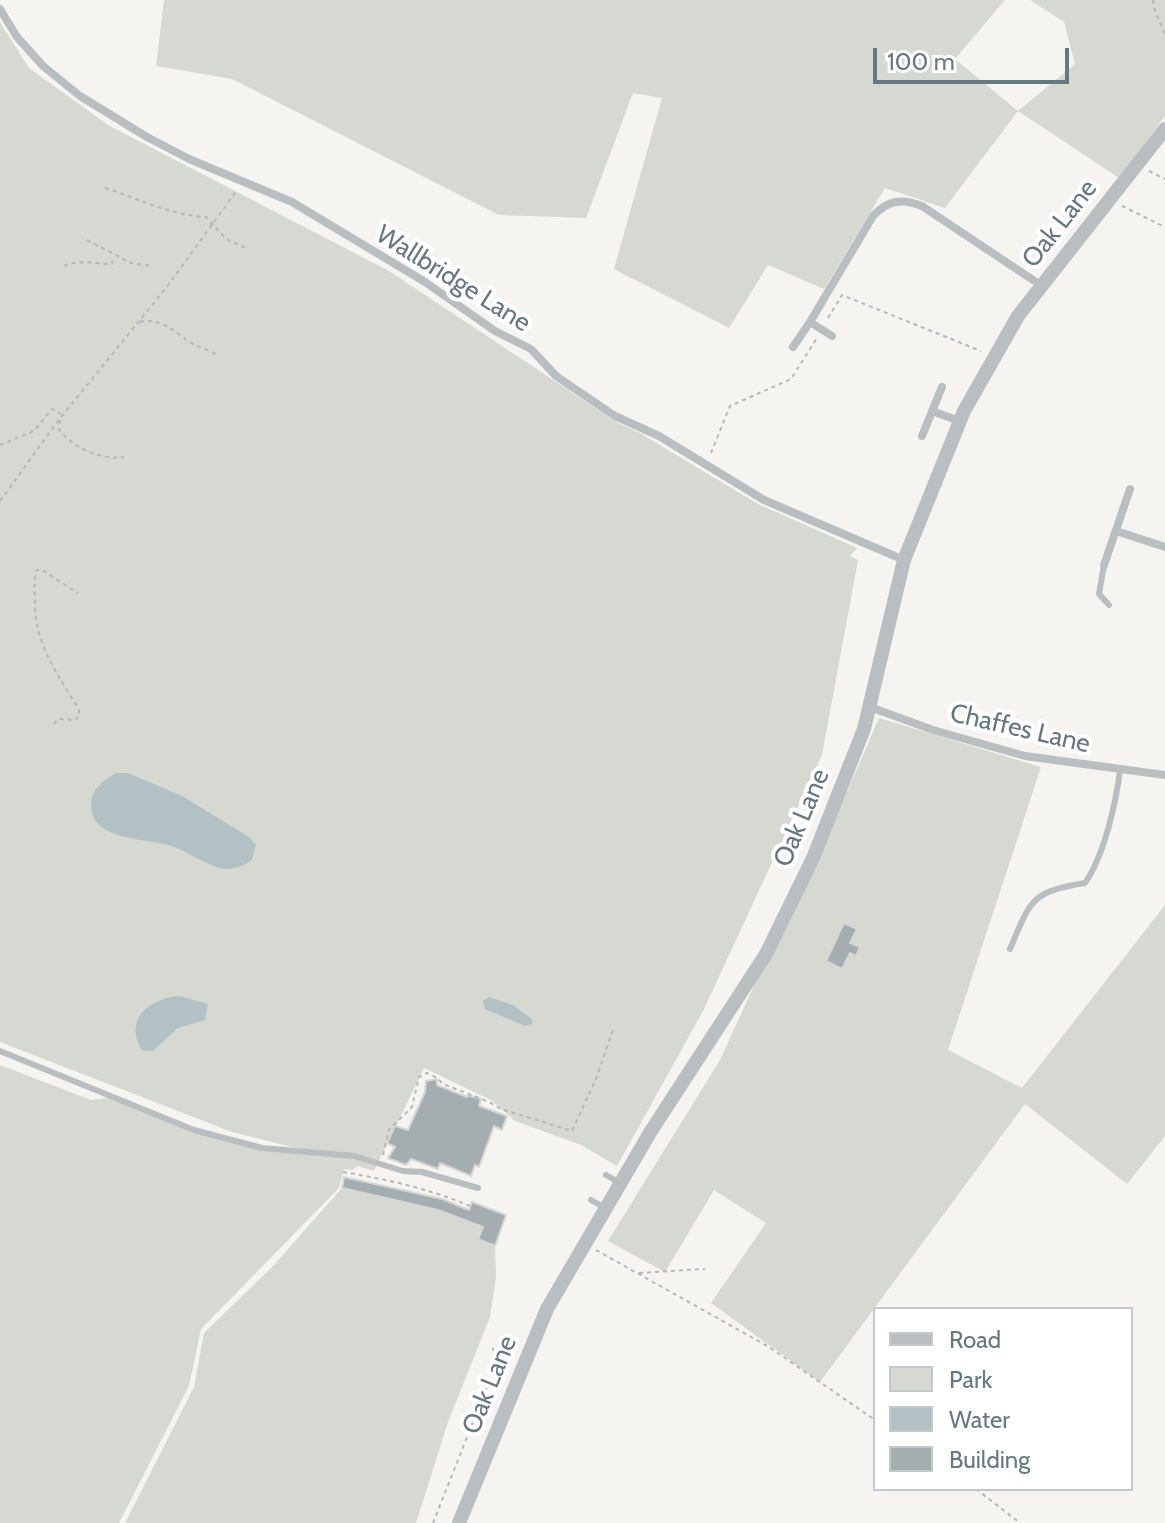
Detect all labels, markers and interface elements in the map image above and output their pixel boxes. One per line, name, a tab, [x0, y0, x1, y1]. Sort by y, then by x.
scale bar	[877, 32, 1073, 82]
text: 100 m	[887, 47, 955, 76]
street label: Oak Lane	[1016, 174, 1104, 274]
street label: Wallbridge Lane	[370, 219, 536, 339]
street label: Chaffes Lane	[947, 698, 1093, 760]
street label: Oak Lane	[767, 764, 837, 872]
legend	[873, 1307, 1133, 1491]
text: Road	[949, 1325, 1001, 1354]
street label: Oak Lane	[456, 1331, 524, 1439]
text: Park	[949, 1365, 992, 1394]
text: Water	[949, 1405, 1010, 1434]
text: Building	[949, 1445, 1030, 1474]

